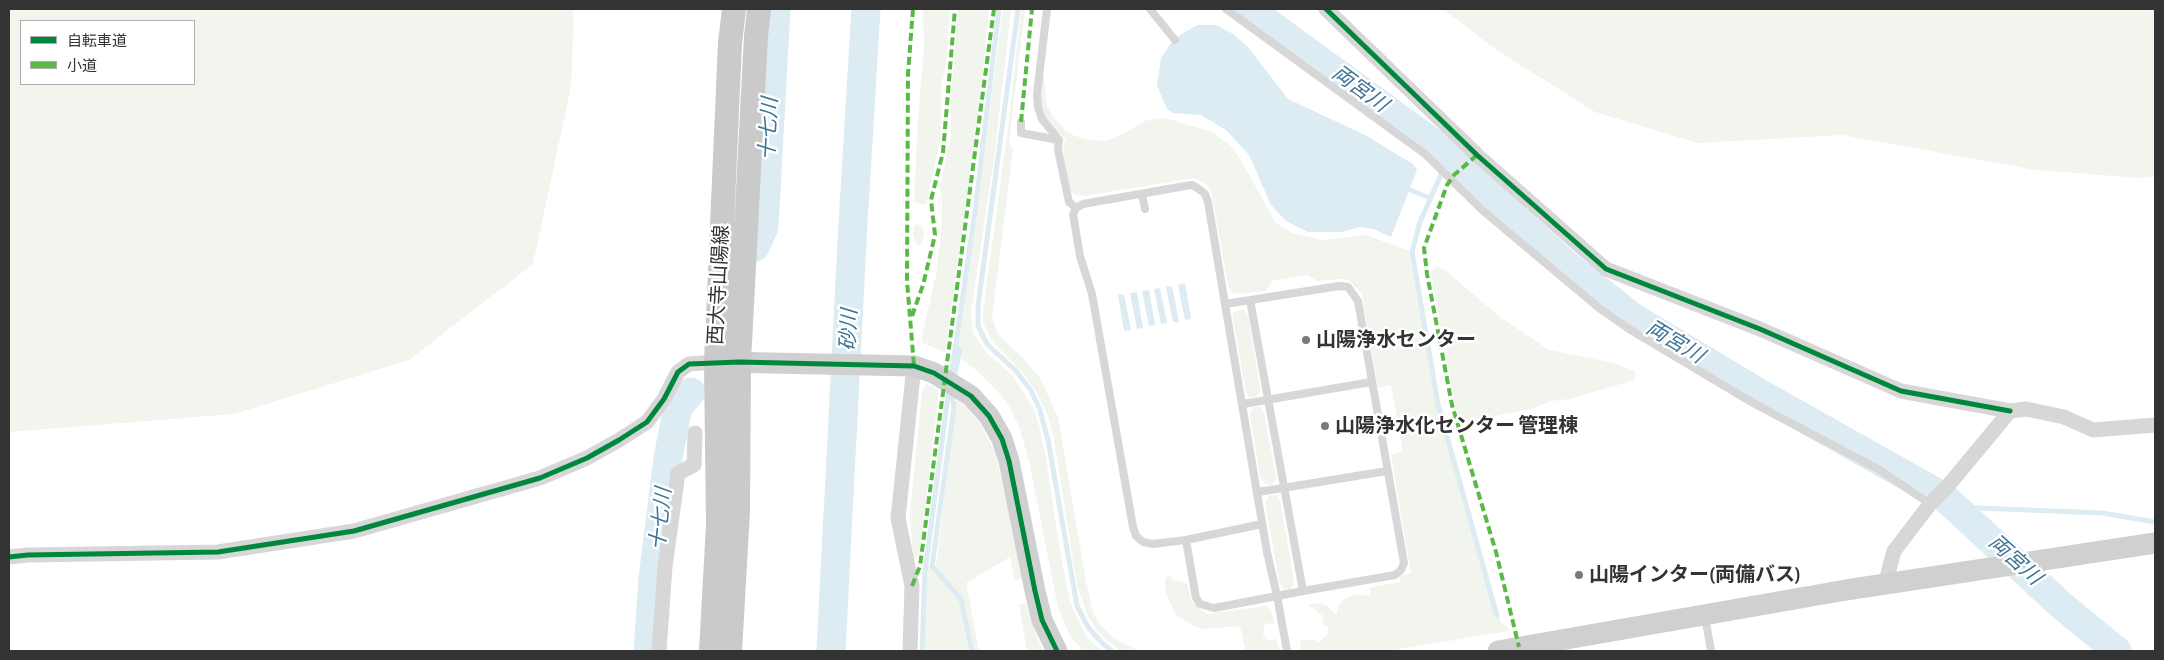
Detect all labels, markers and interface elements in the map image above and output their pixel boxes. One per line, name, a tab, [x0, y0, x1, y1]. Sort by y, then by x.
legend	[20, 20, 195, 85]
text: 自転車道	[67, 34, 127, 49]
text: 小道	[67, 59, 97, 74]
water label: 両宮川	[1327, 60, 1393, 118]
water label: 十七川	[755, 97, 783, 161]
street label: 西大寺山陽線	[704, 224, 734, 346]
water label: 砂川	[835, 308, 863, 352]
water label: 両宮川	[1642, 315, 1708, 369]
place label: 山陽浄水センター	[1316, 328, 1476, 352]
marker: 山陽浄水センター	[1300, 334, 1312, 346]
place label: 山陽浄水化センター 管理棟	[1335, 414, 1578, 438]
marker: 山陽浄水化センター 管理棟	[1319, 420, 1331, 432]
water label: 十七川	[645, 486, 677, 552]
water label: 両宮川	[1983, 530, 2047, 590]
place label: 山陽インター(両備バス)	[1589, 563, 1801, 587]
marker: 山陽インター(両備バス)	[1573, 569, 1585, 581]

